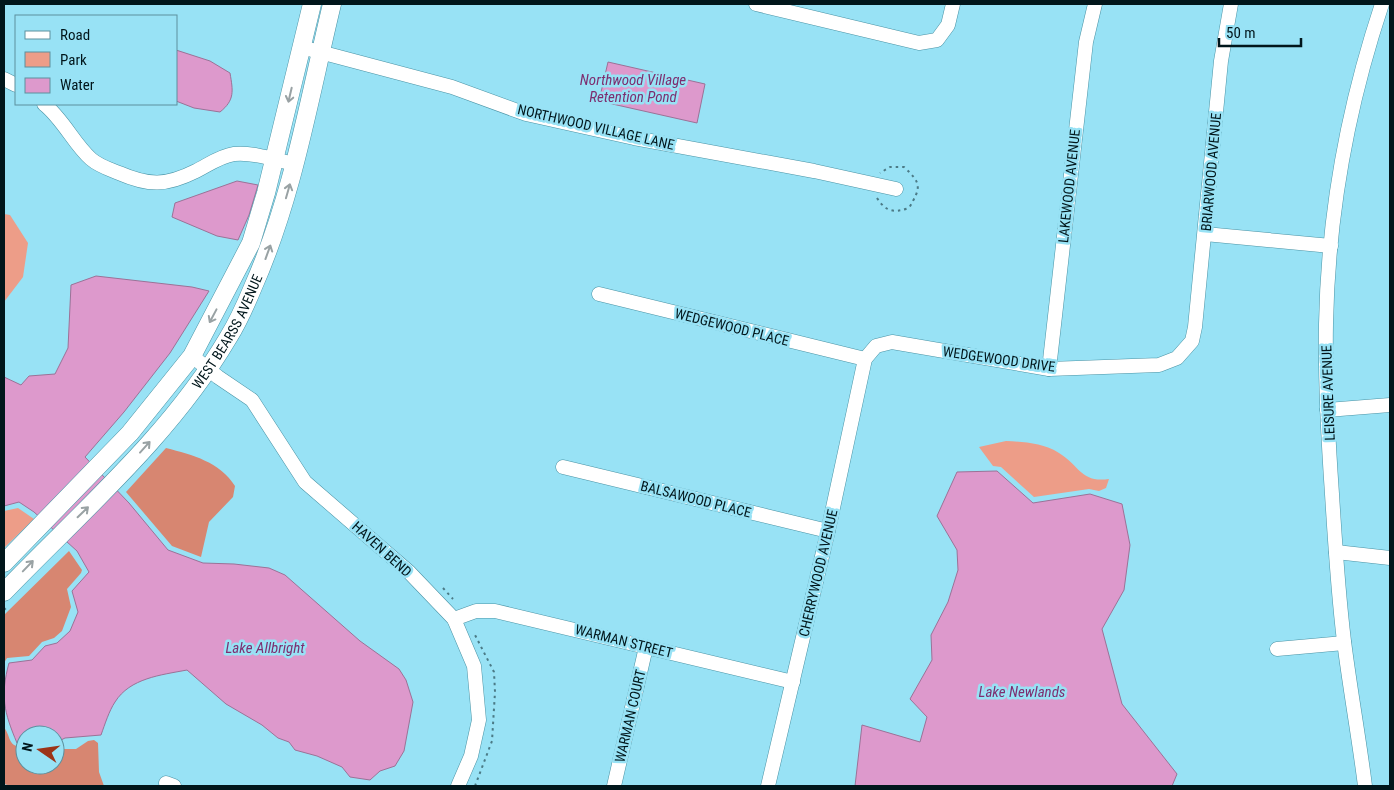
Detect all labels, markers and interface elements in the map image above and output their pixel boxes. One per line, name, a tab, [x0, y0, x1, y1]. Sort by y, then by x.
legend	[15, 15, 178, 105]
scale bar	[1219, 15, 1302, 47]
text: 50 m	[1226, 24, 1256, 42]
text: Road	[60, 26, 90, 44]
text: Park	[60, 51, 87, 69]
water label: Northwood Village Retention Pond	[580, 71, 686, 106]
text: Water	[60, 76, 95, 94]
one-way arrow	[285, 86, 294, 102]
street label: NORTHWOOD VILLAGE LANE	[516, 101, 676, 153]
street label: BRIARWOOD AVENUE	[1198, 112, 1224, 232]
street label: LAKEWOOD AVENUE	[1055, 128, 1083, 243]
one-way arrow	[284, 183, 293, 199]
one-way arrow	[264, 245, 273, 260]
street label: WEST BEARSS AVENUE	[189, 272, 266, 392]
street label: WEDGEWOOD PLACE	[673, 305, 791, 349]
one-way arrow	[208, 308, 218, 323]
street label: WEDGEWOOD DRIVE	[942, 343, 1056, 375]
street label: LEISURE AVENUE	[1318, 345, 1338, 441]
one-way arrow	[139, 440, 151, 453]
street label: BALSAWOOD PLACE	[639, 478, 753, 520]
one-way arrow	[77, 506, 89, 518]
street label: CHERRYWOOD AVENUE	[796, 508, 840, 638]
street label: HAVEN BEND	[349, 518, 415, 580]
one-way arrow	[22, 560, 34, 573]
street label: WARMAN STREET	[574, 621, 674, 661]
water label: Lake Allbright	[225, 639, 305, 657]
street label: WARMAN COURT	[612, 668, 648, 764]
water label: Lake Newlands	[978, 683, 1066, 701]
north arrow	[15, 725, 65, 775]
text: N	[19, 741, 36, 753]

